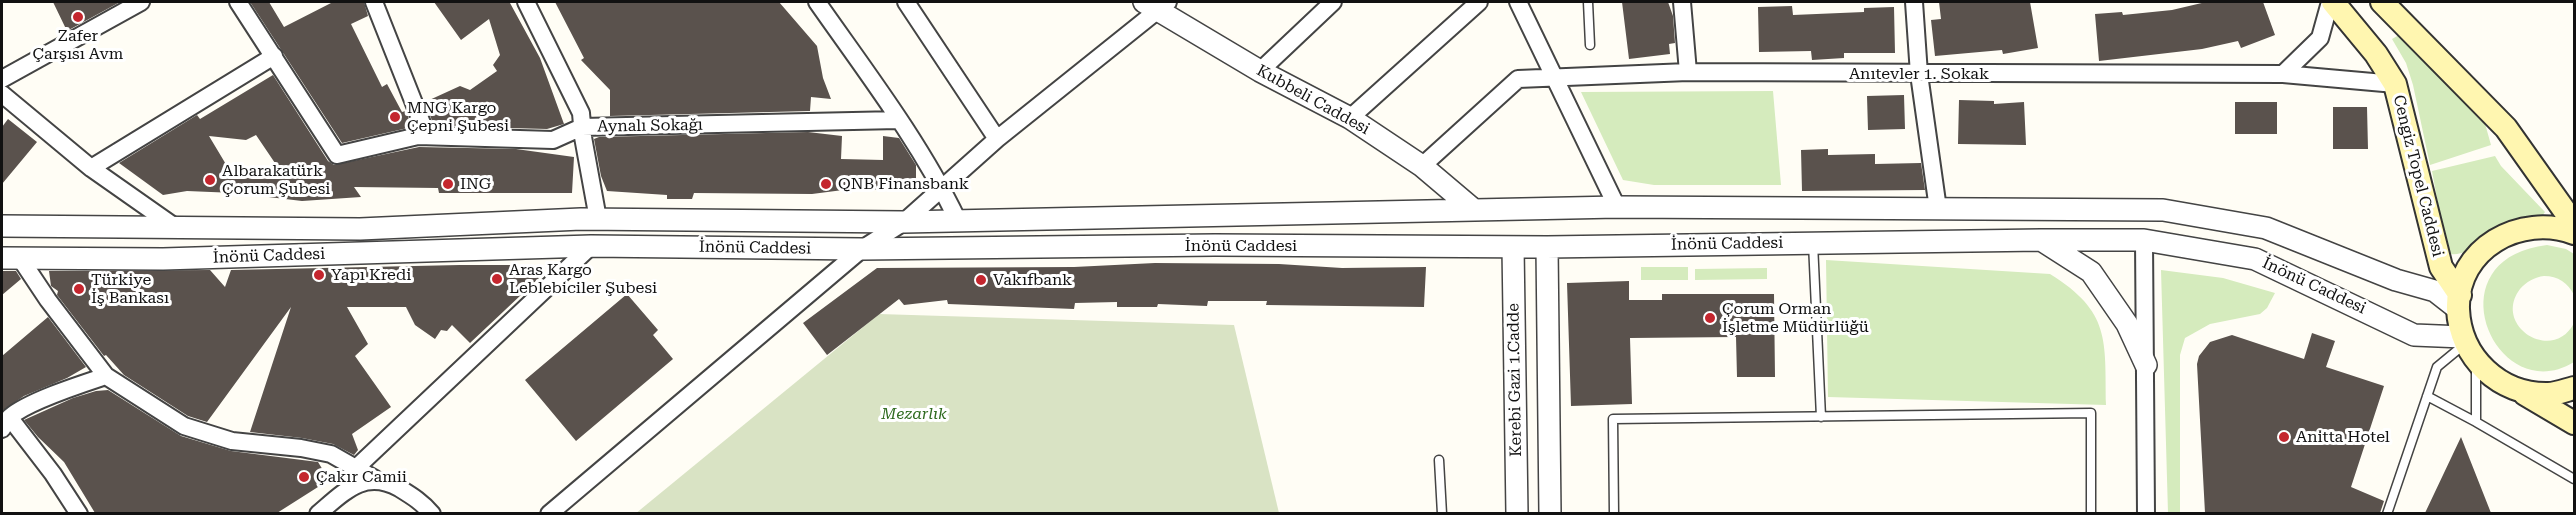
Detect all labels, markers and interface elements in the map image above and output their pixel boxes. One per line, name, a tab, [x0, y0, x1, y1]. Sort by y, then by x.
marker: Zafer Çarşısı Avm	[71, 10, 85, 24]
place label: Zafer Çarşısı Avm	[33, 26, 123, 64]
street label: Kubbeli Caddesi	[1253, 61, 1373, 139]
street label: Anıtevler 1. Sokak	[1849, 64, 1989, 84]
street label: Cengiz Topel Caddesi	[2389, 93, 2447, 259]
place label: MNG Kargo Çepni Şubesi	[407, 98, 509, 136]
marker: MNG Kargo Çepni Şubesi	[388, 110, 402, 124]
street label: Aynalı Sokağı	[597, 115, 703, 137]
place label: Albarakatürk Çorum Şubesi	[222, 161, 330, 199]
marker: Albarakatürk Çorum Şubesi	[203, 173, 217, 187]
place label: ING	[460, 174, 491, 194]
place label: QNB Finansbank	[838, 174, 969, 194]
marker: ING	[441, 177, 455, 191]
marker: QNB Finansbank	[819, 177, 833, 191]
street label: İnönü Caddesi	[1671, 233, 1783, 255]
street label: İnönü Caddesi	[1185, 236, 1297, 256]
street label: İnönü Caddesi	[699, 237, 811, 259]
street label: İnönü Caddesi	[213, 244, 325, 268]
street label: İnönü Caddesi	[2259, 254, 2369, 318]
place label: Aras Kargo Leblebiciler Şubesi	[509, 260, 657, 298]
place label: Yapı Kredi	[331, 265, 411, 285]
marker: Yapı Kredi	[312, 268, 326, 282]
place label: Türkiye İş Bankası	[91, 270, 169, 308]
place label: Vakıfbank	[993, 270, 1072, 290]
marker: Aras Kargo Leblebiciler Şubesi	[490, 272, 504, 286]
marker: Vakıfbank	[974, 273, 988, 287]
marker: Türkiye İş Bankası	[72, 282, 86, 296]
place label: Çorum Orman İşletme Müdürlüğü	[1722, 299, 1869, 337]
street label: Kerebi Gazi 1.Cadde	[1504, 303, 1526, 457]
marker: Çorum Orman İşletme Müdürlüğü	[1703, 311, 1717, 325]
park label: Mezarlık	[881, 404, 947, 424]
place label: Anitta Hotel	[2296, 427, 2390, 447]
marker: Anitta Hotel	[2277, 430, 2291, 444]
place label: Çakır Camii	[316, 467, 407, 487]
marker: Çakır Camii	[297, 470, 311, 484]

